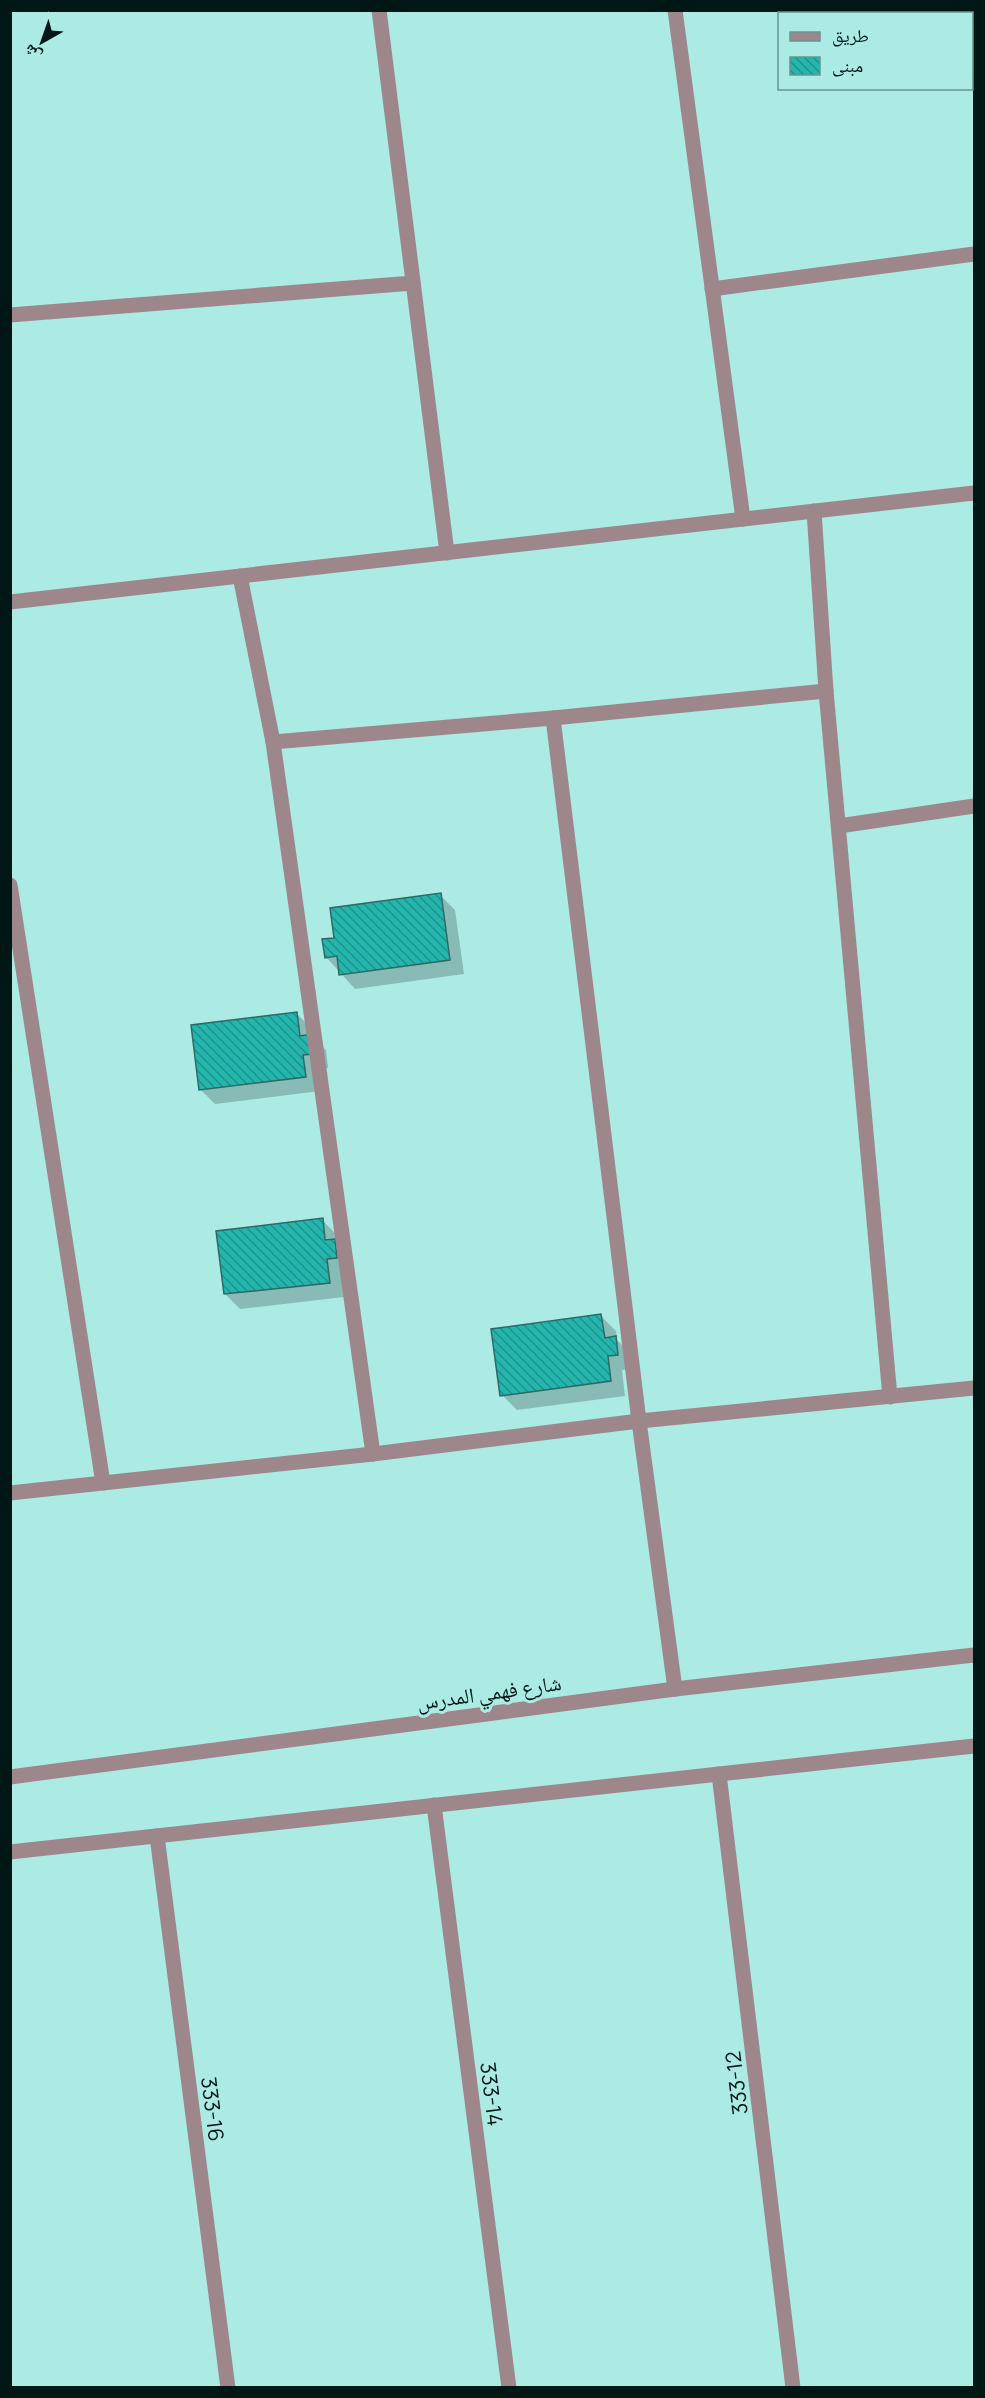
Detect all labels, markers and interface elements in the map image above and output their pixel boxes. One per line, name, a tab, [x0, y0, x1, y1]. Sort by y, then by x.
north arrow	[12, 12, 72, 72]
legend	[778, 12, 973, 90]
text: طريق	[832, 23, 869, 47]
text: ش	[19, 40, 46, 67]
text: مبنى	[832, 53, 863, 77]
street label: شارع فهمي المدرس	[415, 1668, 564, 1719]
street label: 333-12	[718, 2050, 754, 2116]
street label: 333-14	[474, 2060, 510, 2128]
street label: 333-16	[195, 2075, 231, 2143]

